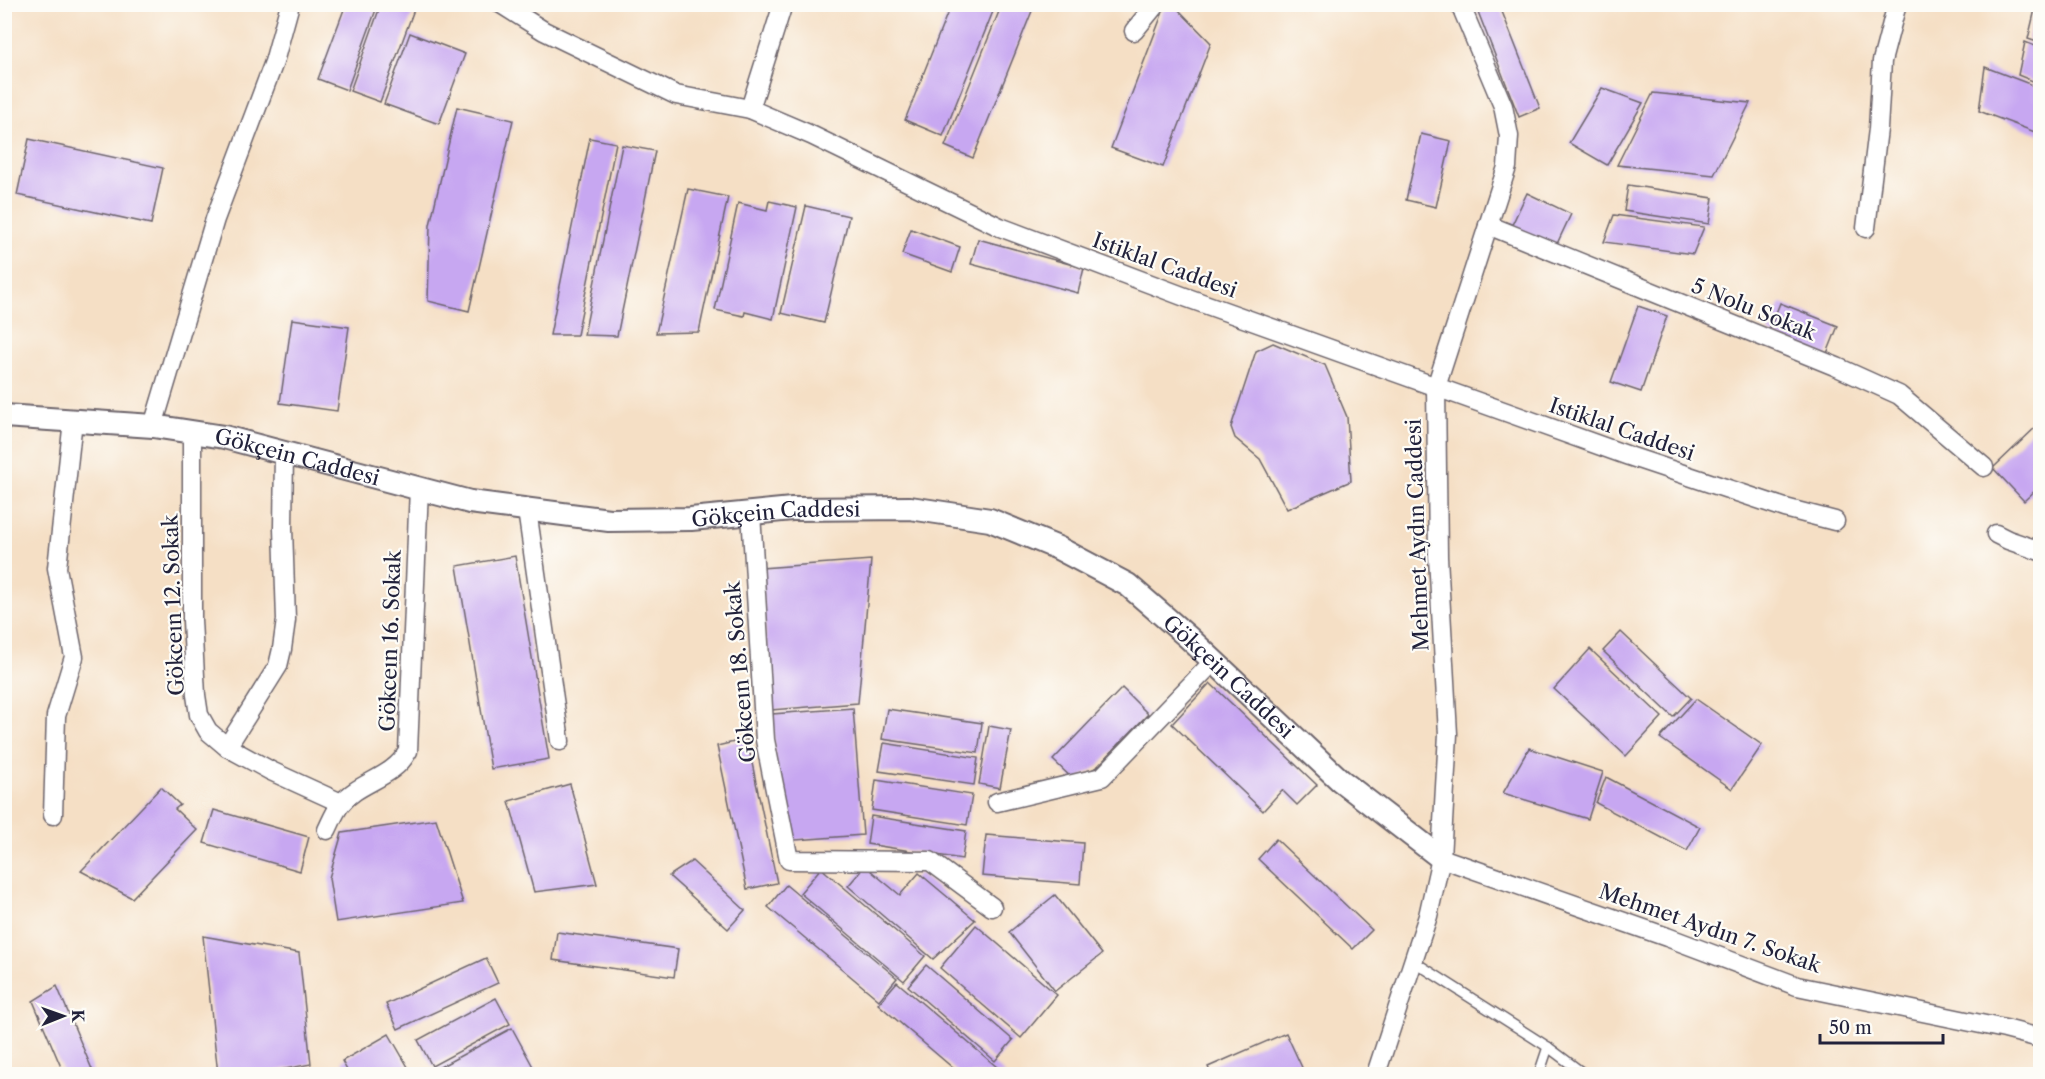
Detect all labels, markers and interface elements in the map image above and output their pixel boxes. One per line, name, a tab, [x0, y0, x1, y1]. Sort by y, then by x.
street label: Istiklal Caddesi	[1089, 227, 1241, 303]
street label: 5 Nolu Sokak	[1688, 273, 1821, 346]
street label: Istiklal Caddesi	[1546, 392, 1698, 466]
street label: Mehmet Aydın Caddesi	[1400, 418, 1434, 652]
street label: Gökçein Caddesi	[213, 423, 382, 490]
street label: Gökçein Caddesi	[690, 496, 861, 531]
street label: Gökceın 12. Sokak	[157, 513, 189, 696]
street label: Gökceın 16. Sokak	[374, 549, 406, 732]
street label: Gökceın 18. Sokak	[720, 580, 760, 764]
street label: Gökçein Caddesi	[1159, 609, 1300, 743]
street label: Mehmet Aydın 7. Sokak	[1596, 878, 1825, 978]
north arrow	[33, 986, 93, 1046]
scale bar	[1820, 1007, 1943, 1045]
text: K	[68, 1009, 88, 1024]
text: 50 m	[1829, 1017, 1872, 1039]

